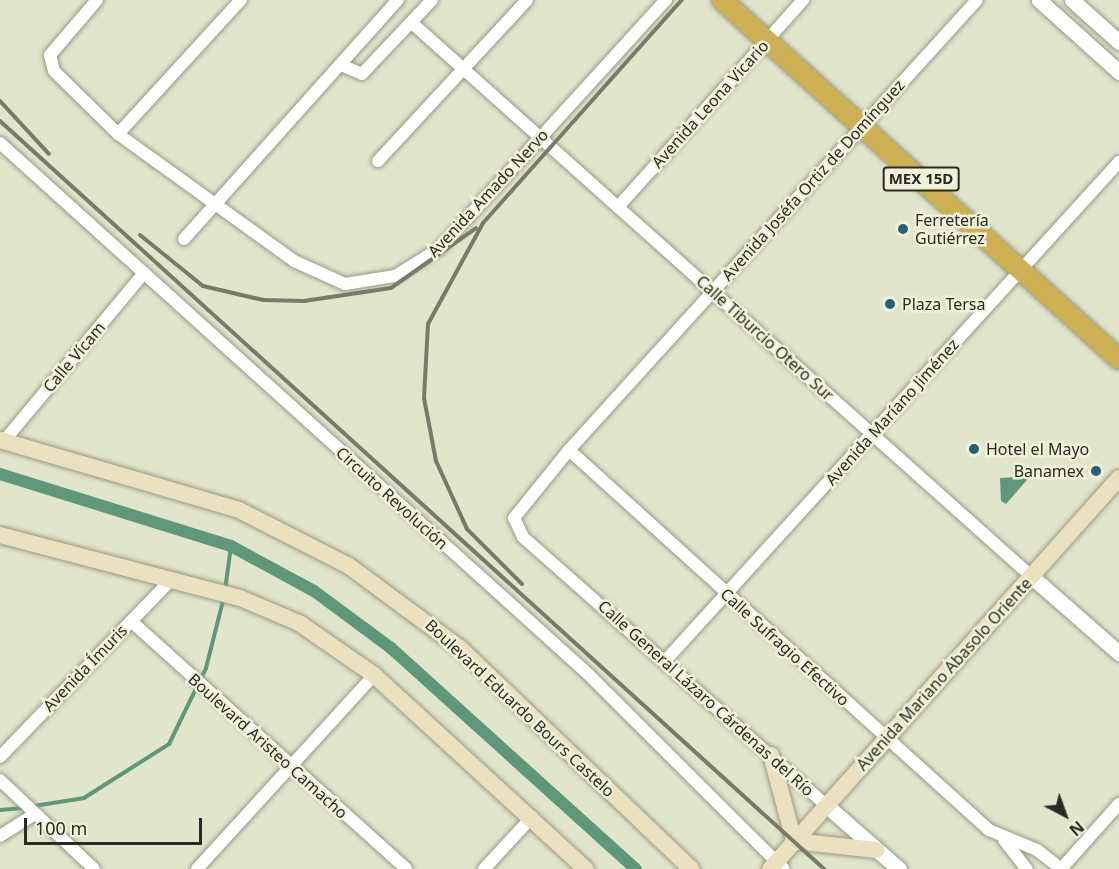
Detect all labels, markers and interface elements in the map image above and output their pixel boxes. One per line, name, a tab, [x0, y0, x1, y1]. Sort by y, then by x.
street label: Avenida Leona Vicario	[648, 36, 772, 172]
street label: Avenida Joséfa Ortiz de Domínguez	[718, 76, 908, 284]
street label: Avenida Amado Nervo	[424, 125, 552, 261]
road number: MEX 15D	[882, 167, 960, 191]
place label: Ferretería Gutiérrez	[915, 210, 989, 248]
marker: Ferretería Gutiérrez	[896, 222, 910, 236]
street label: Calle Tiburcio Otero Sur	[692, 271, 838, 405]
place label: Plaza Tersa	[902, 294, 985, 314]
marker: Plaza Tersa	[883, 297, 897, 311]
street label: Calle Vícam	[39, 318, 109, 396]
street label: Avenida Maríano Jiménez	[821, 335, 963, 489]
place label: Hotel el Mayo	[986, 439, 1089, 459]
marker: Hotel el Mayo	[967, 442, 981, 456]
street label: Circuito Revolución	[332, 443, 452, 553]
place label: Banamex	[1014, 461, 1084, 481]
marker: Banamex	[1089, 464, 1103, 478]
street label: Avenida Mariano Abasolo Oriente	[852, 574, 1036, 774]
street label: Calle Sufragio Efectivo	[717, 584, 853, 710]
street label: Calle General Lázaro Cárdenas del Río	[594, 596, 818, 800]
street label: Boulevard Eduardo Bours Castelo	[421, 615, 619, 801]
street label: Avenida Ímuris	[39, 621, 131, 715]
street label: Boulevard Aristeo Camacho	[184, 669, 352, 823]
north arrow	[1035, 785, 1095, 845]
scale bar	[27, 806, 206, 844]
text: 100 m	[35, 816, 87, 840]
text: N	[1065, 816, 1089, 841]

